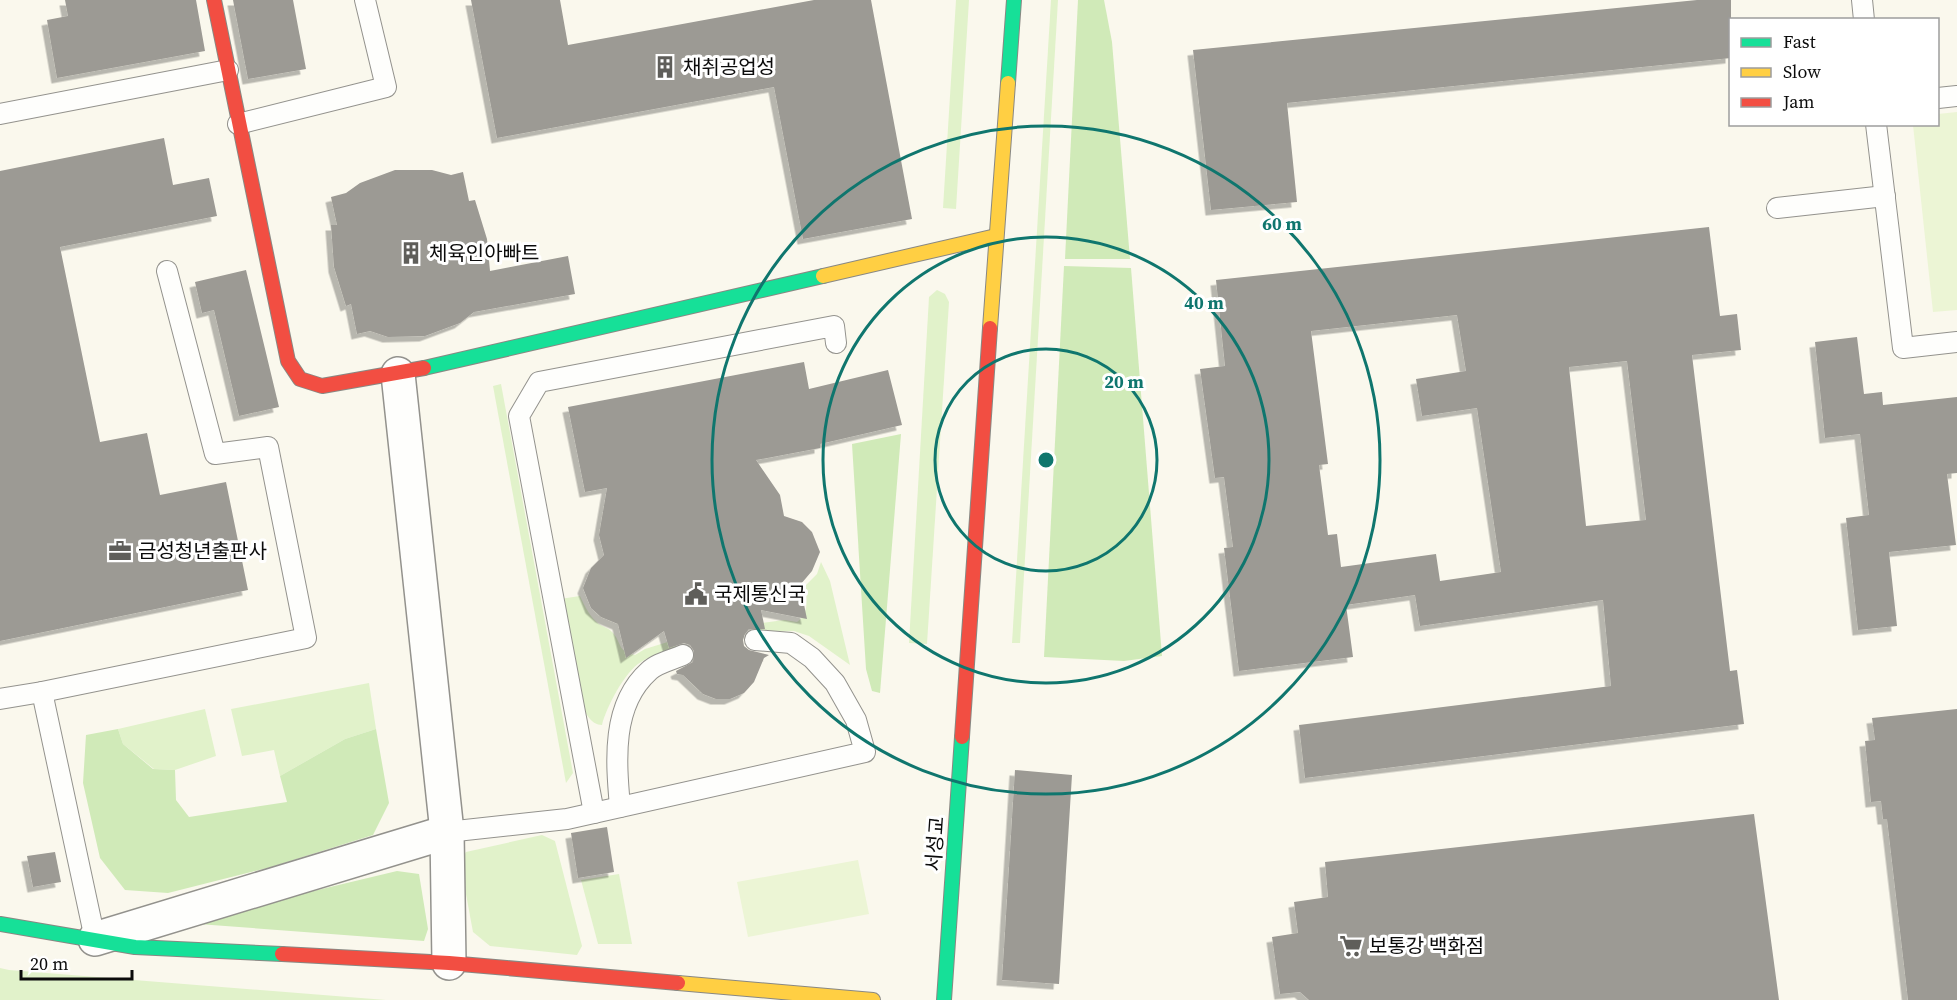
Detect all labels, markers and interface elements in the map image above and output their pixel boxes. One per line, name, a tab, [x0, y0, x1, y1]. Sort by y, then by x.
legend	[1729, 18, 1939, 126]
text: Fast	[1783, 29, 1816, 54]
place label: 채취공업성	[683, 53, 775, 81]
building icon: 채취공업성	[652, 54, 678, 80]
text: Slow	[1783, 59, 1821, 84]
text: Jam	[1782, 89, 1815, 114]
text: 60 m	[1262, 211, 1302, 236]
place label: 체육인아빠트	[429, 239, 539, 267]
building icon: 체육인아빠트	[398, 240, 424, 266]
text: 40 m	[1184, 290, 1224, 315]
text: 20 m	[1104, 369, 1144, 394]
centre of rings	[1036, 450, 1056, 470]
place label: 금성청년출판사	[138, 537, 267, 565]
office icon: 금성청년출판사	[107, 538, 133, 564]
place label: 국제통신국	[714, 580, 806, 608]
public building icon: 국제통신국	[683, 581, 709, 607]
street label: 서성교	[919, 815, 951, 873]
place label: 보통강 백화점	[1369, 932, 1484, 960]
supermarket icon: 보통강 백화점	[1338, 933, 1364, 959]
scale bar	[21, 943, 132, 981]
text: 20 m	[30, 951, 68, 976]

